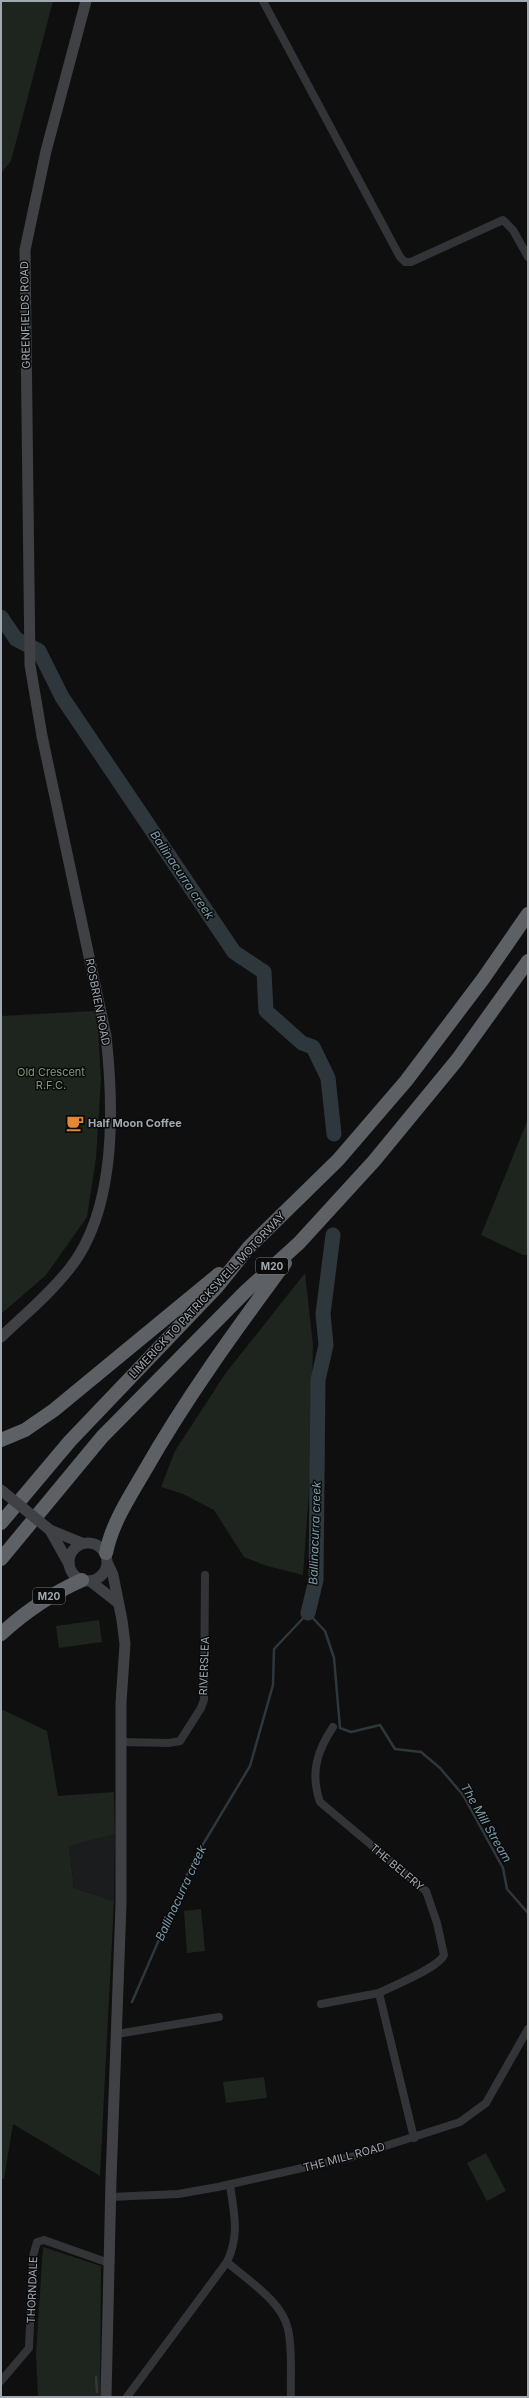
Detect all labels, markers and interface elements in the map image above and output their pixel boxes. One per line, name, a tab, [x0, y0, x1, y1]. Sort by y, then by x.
street label: GREENFIELDS ROAD	[17, 261, 33, 369]
water label: Ballinacurra creek	[147, 828, 218, 922]
street label: ROSBRIEN ROAD	[83, 957, 113, 1047]
park label: Old Crescent R.F.C.	[17, 1065, 85, 1092]
cafe icon: Half Moon Coffee	[65, 1113, 85, 1133]
place label: Half Moon Coffee	[88, 1116, 182, 1130]
street label: LIMERICK TO PATRICKSWELL MOTORWAY	[126, 1208, 288, 1381]
road number: M20	[256, 1258, 288, 1274]
water label: Ballinacurra creek	[305, 1480, 324, 1585]
road number: M20	[33, 1588, 65, 1604]
street label: RIVERSLEA	[196, 1636, 212, 1696]
water label: The Mill Stream	[458, 1781, 515, 1865]
street label: THE BELFRY	[367, 1840, 427, 1894]
water label: Ballinacurra creek	[152, 1842, 209, 1943]
street label: THE MILL ROAD	[302, 2139, 386, 2175]
street label: THORNDALE	[24, 2256, 40, 2324]

